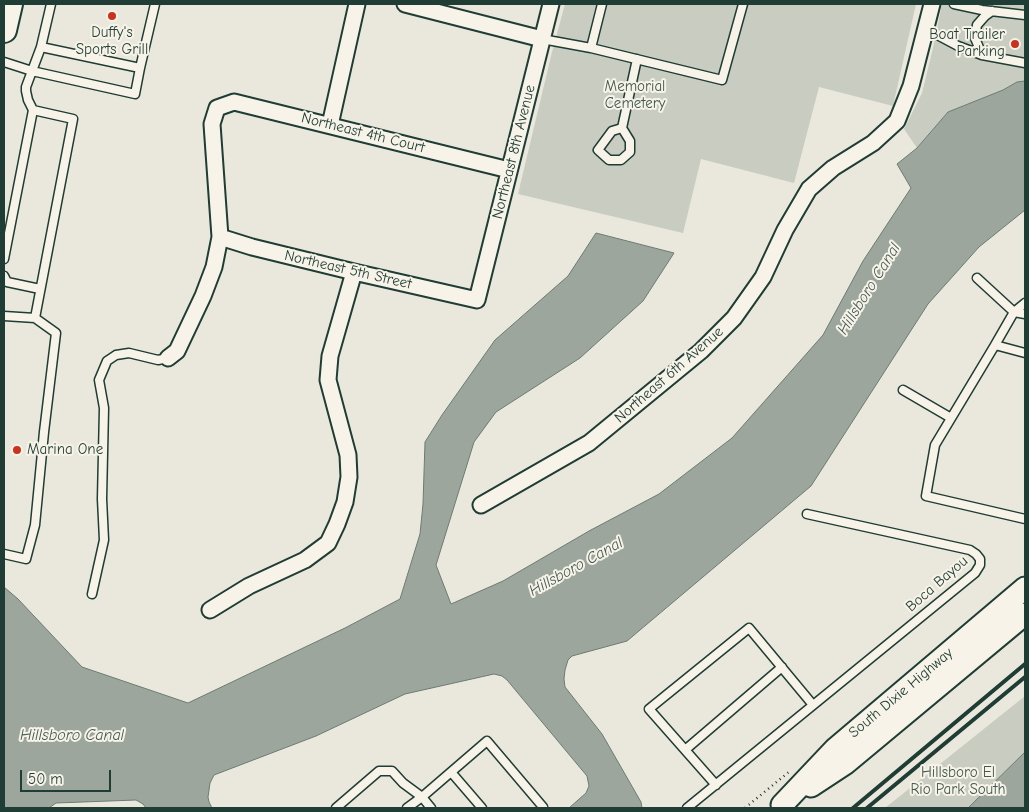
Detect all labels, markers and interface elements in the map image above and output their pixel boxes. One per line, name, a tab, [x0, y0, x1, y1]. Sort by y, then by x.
marker: Duffy's Sports Grill	[106, 10, 118, 22]
place label: Duffy's Sports Grill	[76, 24, 148, 59]
place label: Boat Trailer Parking	[929, 26, 1005, 61]
marker: Boat Trailer Parking	[1009, 38, 1021, 50]
park label: Memorial Cemetery	[605, 78, 665, 113]
street label: Northeast 8th Avenue	[489, 83, 539, 221]
street label: Northeast 4th Court	[299, 109, 427, 157]
water label: Hillsboro Canal	[833, 240, 905, 338]
street label: Northeast 5th Street	[283, 247, 413, 293]
street label: Northeast 6th Avenue	[611, 323, 727, 427]
place label: Marina One	[27, 441, 103, 459]
marker: Marina One	[11, 444, 23, 456]
water label: Hillsboro Canal	[526, 533, 626, 601]
street label: Boca Bayou	[902, 552, 972, 616]
street label: South Dixie Highway	[845, 644, 957, 742]
water label: Hillsboro Canal	[20, 725, 124, 745]
scale bar	[22, 760, 114, 792]
park label: Hillsboro El Rio Park South	[910, 764, 1006, 799]
text: 50 m	[28, 770, 63, 788]

